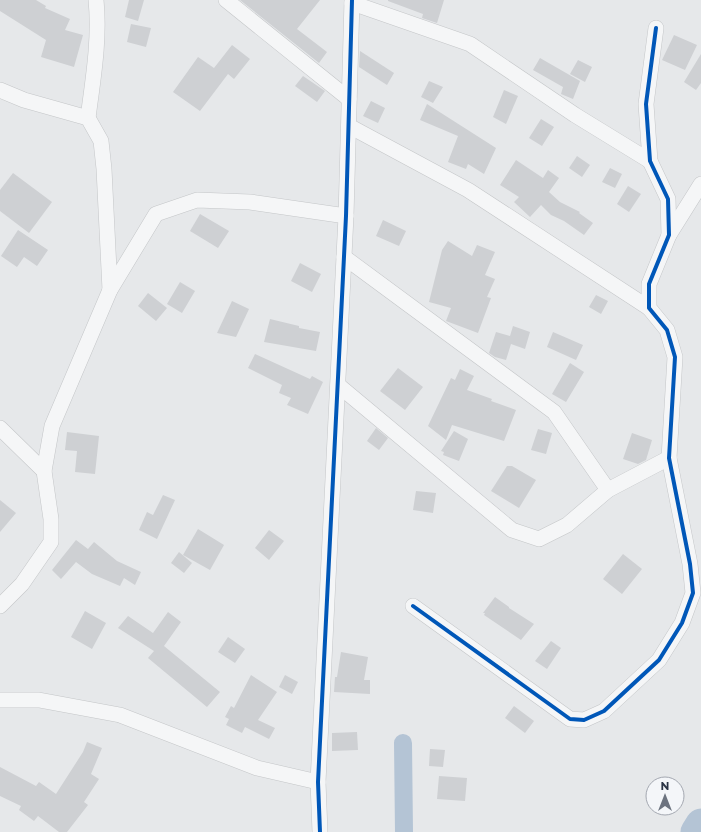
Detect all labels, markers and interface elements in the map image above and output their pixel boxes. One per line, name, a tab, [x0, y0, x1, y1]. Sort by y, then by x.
north arrow	[645, 776, 685, 816]
text: N	[661, 779, 669, 793]

